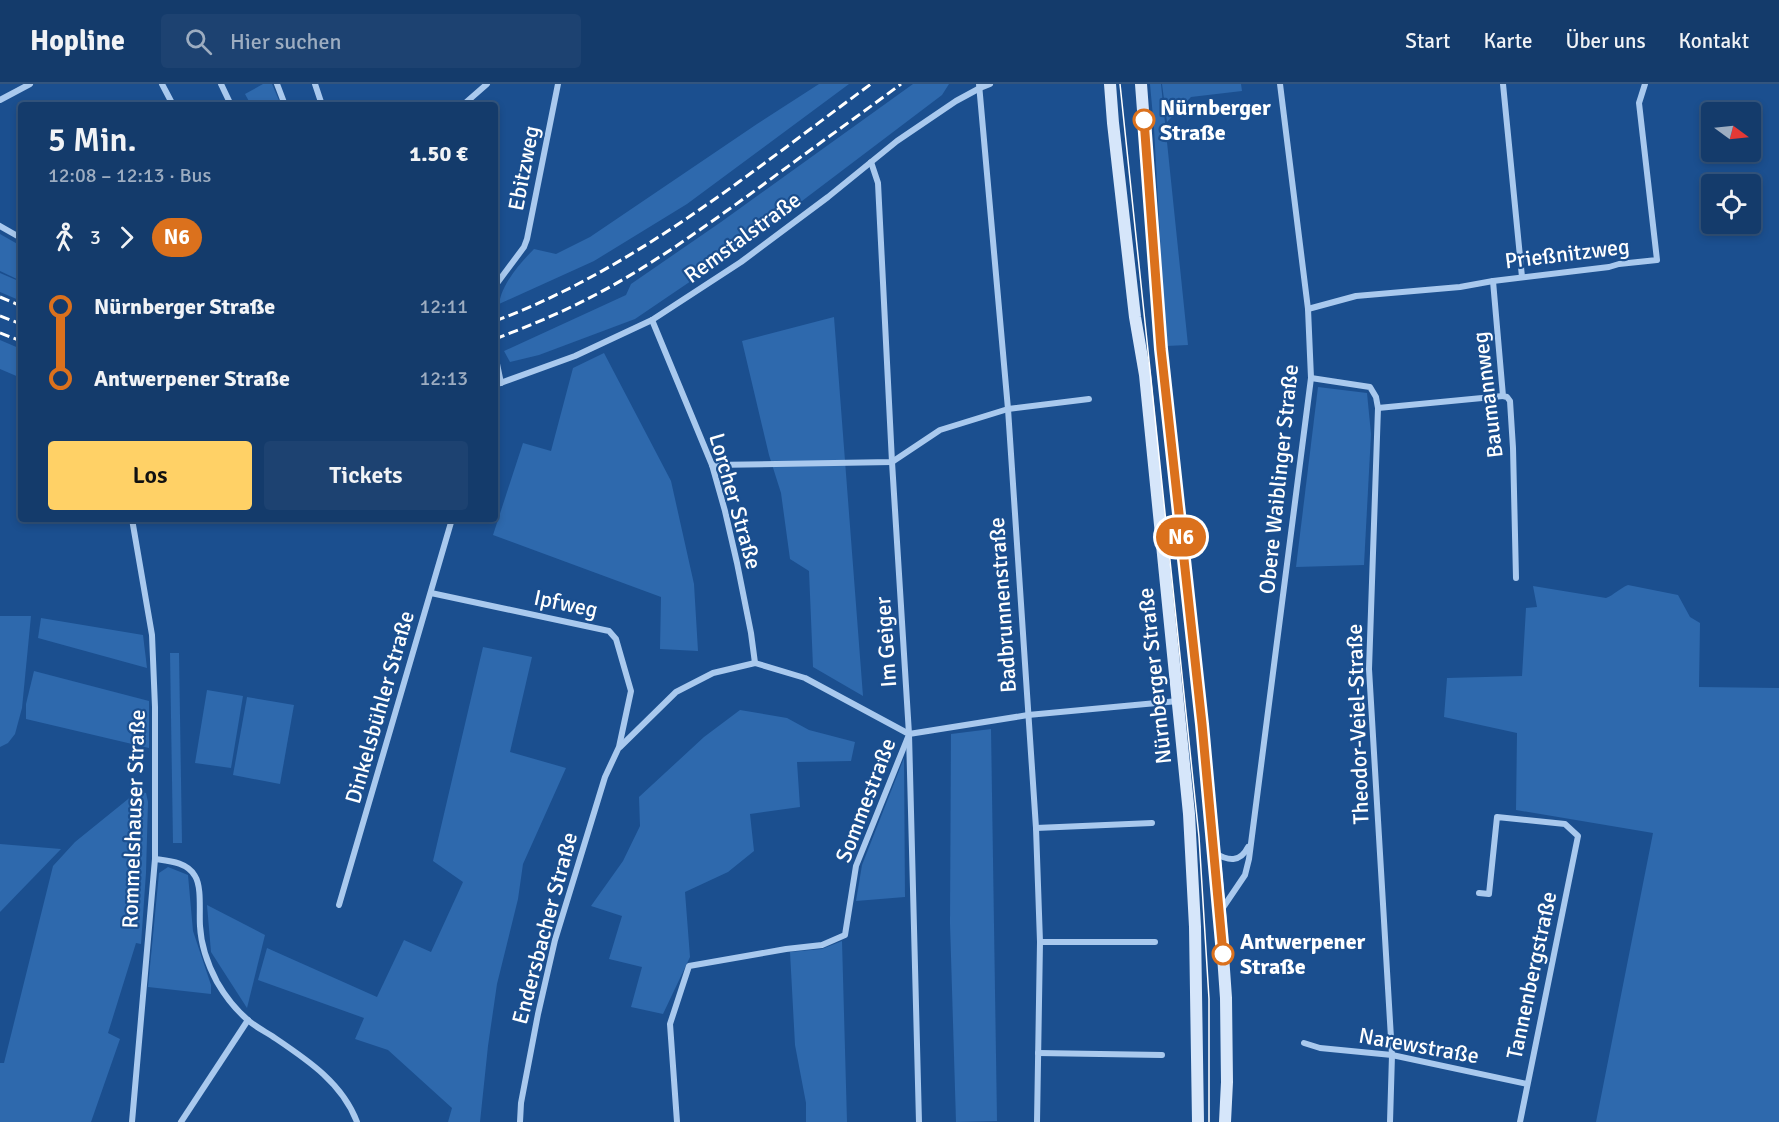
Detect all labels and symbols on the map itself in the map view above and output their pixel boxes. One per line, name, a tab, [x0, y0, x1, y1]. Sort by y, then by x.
place label: Nürnberger Straße	[1160, 94, 1271, 146]
north arrow	[1701, 102, 1761, 162]
marker: Nürnberger Straße	[1133, 109, 1155, 131]
street label: Ebitzweg	[502, 123, 545, 213]
street label: Remstalstraße	[679, 186, 806, 289]
street label: Prießnitzweg	[1503, 232, 1631, 275]
street label: Baumannweg	[1466, 330, 1509, 460]
street label: Obere Waiblinger Straße	[1253, 363, 1304, 595]
street label: Lorcher Straße	[703, 430, 768, 572]
street label: Badbrunnenstraße	[983, 516, 1022, 694]
line badge: N6	[1154, 518, 1208, 556]
street label: Ipfweg	[532, 584, 600, 623]
street label: Nürnberger Straße	[1132, 587, 1177, 765]
street label: Im Geiger	[869, 596, 902, 688]
street label: Dinkelsbühler Straße	[339, 608, 420, 807]
street label: Theodor-Veiel-Straße	[1341, 623, 1374, 825]
street label: Rommelshauser Straße	[116, 709, 151, 929]
street label: Sommestraße	[829, 734, 902, 866]
street label: Endersbacher Straße	[506, 829, 583, 1027]
street label: Tannenbergstraße	[1501, 889, 1562, 1061]
place label: Antwerpener Straße	[1240, 928, 1366, 980]
marker: Antwerpener Straße	[1212, 943, 1234, 965]
street label: Narewstraße	[1357, 1022, 1481, 1069]

